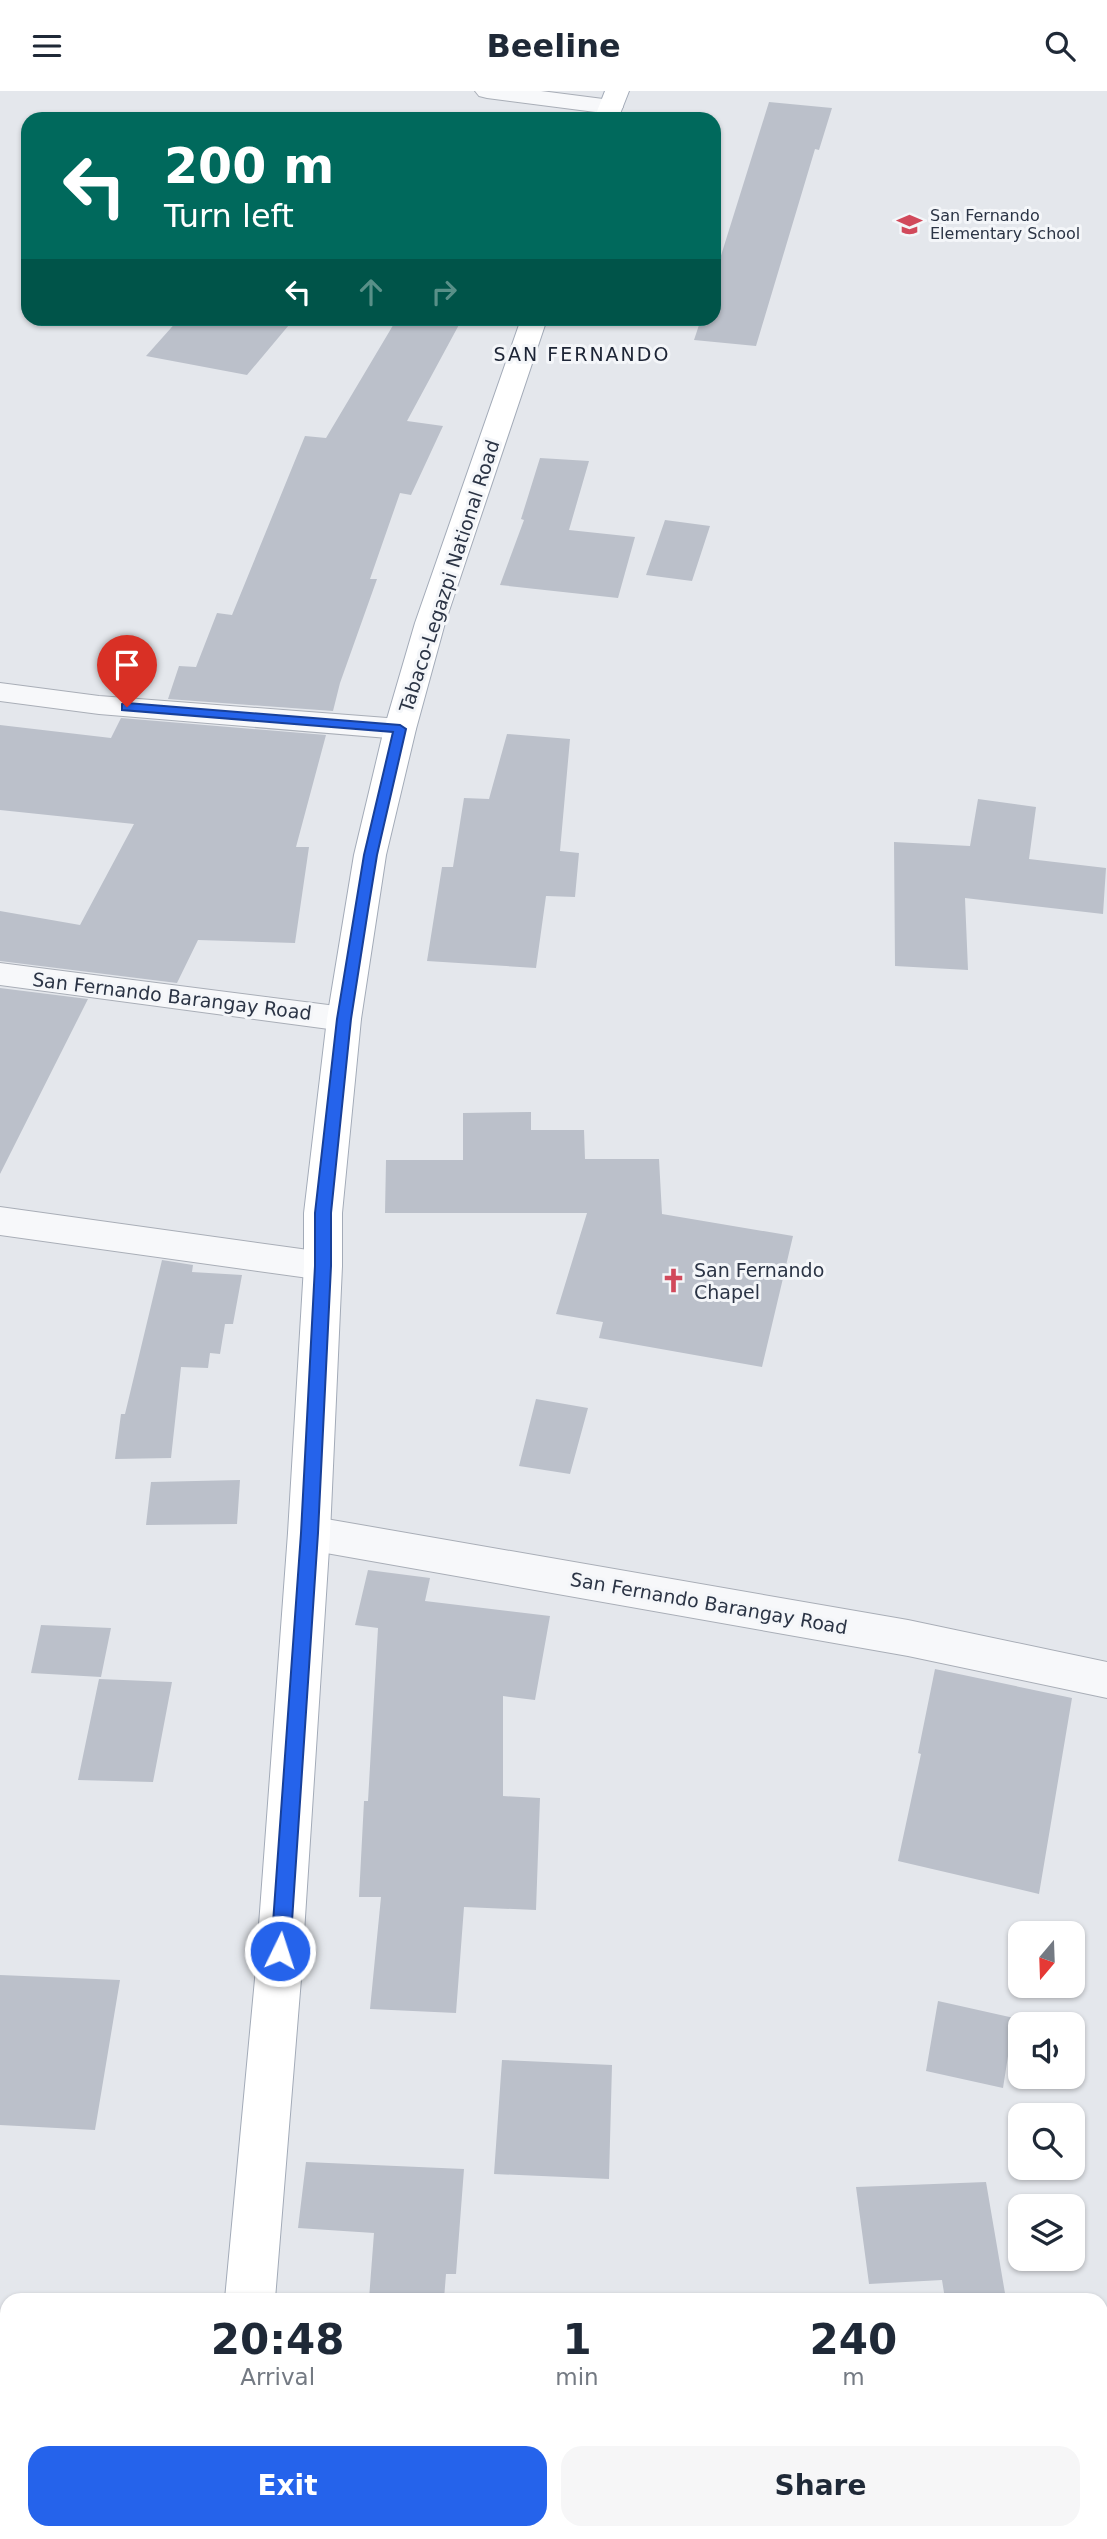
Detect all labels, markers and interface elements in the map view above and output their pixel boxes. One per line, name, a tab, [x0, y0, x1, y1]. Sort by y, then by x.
icon: menu	[28, 27, 66, 65]
text: Beeline	[486, 27, 621, 65]
icon: search	[1041, 27, 1079, 65]
text: 200 m	[164, 138, 334, 195]
icon: left	[49, 140, 140, 231]
text: Turn left	[164, 197, 294, 235]
place label: San Fernando Elementary School	[930, 206, 1080, 243]
school or university icon: San Fernando Elementary School	[896, 210, 924, 238]
icon: left	[279, 273, 317, 311]
icon: ahead	[352, 273, 390, 311]
icon: right	[425, 273, 463, 311]
district label: SAN FERNANDO	[494, 343, 670, 365]
street label: Tabaco-Legazpi National Road	[394, 437, 503, 716]
pin	[97, 635, 157, 707]
icon: arrive	[108, 646, 146, 684]
street label: San Fernando Barangay Road	[31, 968, 313, 1024]
place label: San Fernando Chapel	[694, 1259, 824, 1303]
church icon: San Fernando Chapel	[660, 1267, 688, 1295]
street label: San Fernando Barangay Road	[569, 1568, 849, 1638]
position arrow	[243, 1914, 317, 1988]
north arrow	[1008, 1921, 1085, 1999]
map controls	[1008, 1921, 1085, 2271]
button: sound	[1008, 2012, 1085, 2089]
button: search	[1008, 2103, 1085, 2180]
button: layers	[1008, 2194, 1085, 2271]
text: 20:48	[211, 2315, 345, 2364]
text: 1	[562, 2315, 592, 2364]
text: 240	[810, 2315, 897, 2364]
text: Arrival	[240, 2364, 315, 2390]
text: min	[555, 2364, 599, 2390]
text: m	[842, 2364, 865, 2390]
button: Exit	[28, 2446, 547, 2526]
button: Share	[561, 2446, 1080, 2526]

